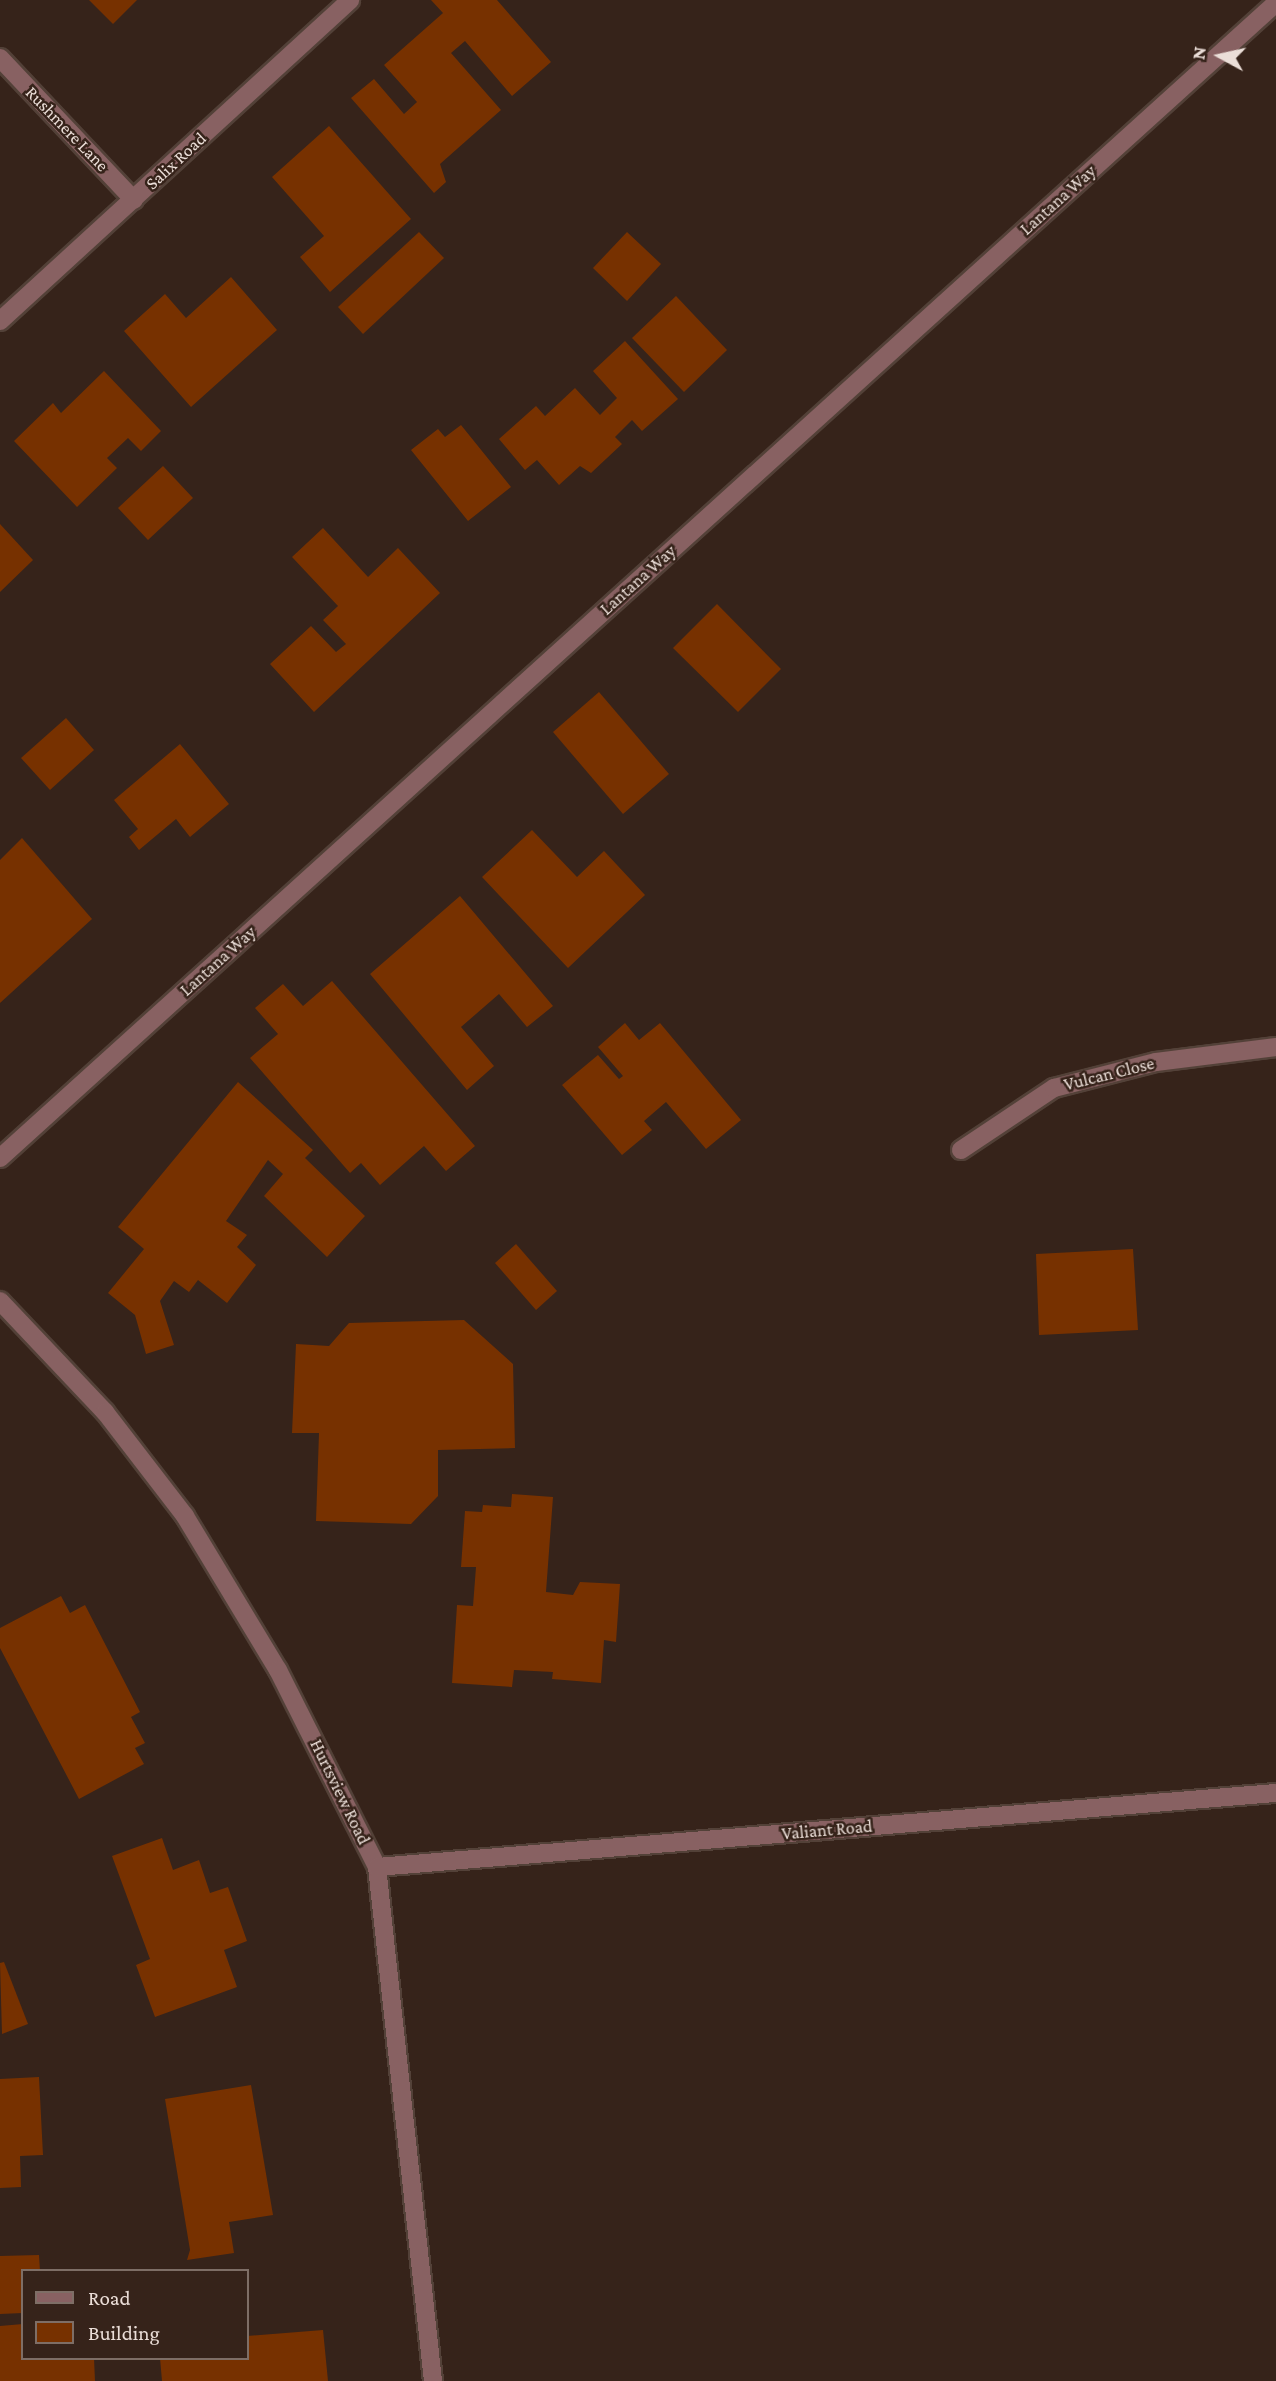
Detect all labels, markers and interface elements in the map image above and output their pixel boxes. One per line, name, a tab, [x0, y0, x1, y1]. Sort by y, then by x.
north arrow	[1185, 21, 1255, 91]
text: N	[1187, 45, 1210, 61]
street label: Rushmere Lane	[21, 82, 113, 176]
street label: Salix Road	[141, 128, 211, 194]
street label: Lantana Way	[1016, 160, 1100, 240]
street label: Lantana Way	[596, 540, 680, 620]
street label: Lantana Way	[176, 921, 260, 1001]
street label: Vulcan Close	[1062, 1052, 1156, 1096]
street label: Hurtsview Road	[305, 1736, 375, 1848]
street label: Valiant Road	[781, 1815, 873, 1845]
legend	[21, 2269, 248, 2360]
text: Road	[88, 2286, 131, 2310]
text: Building	[88, 2321, 160, 2345]

